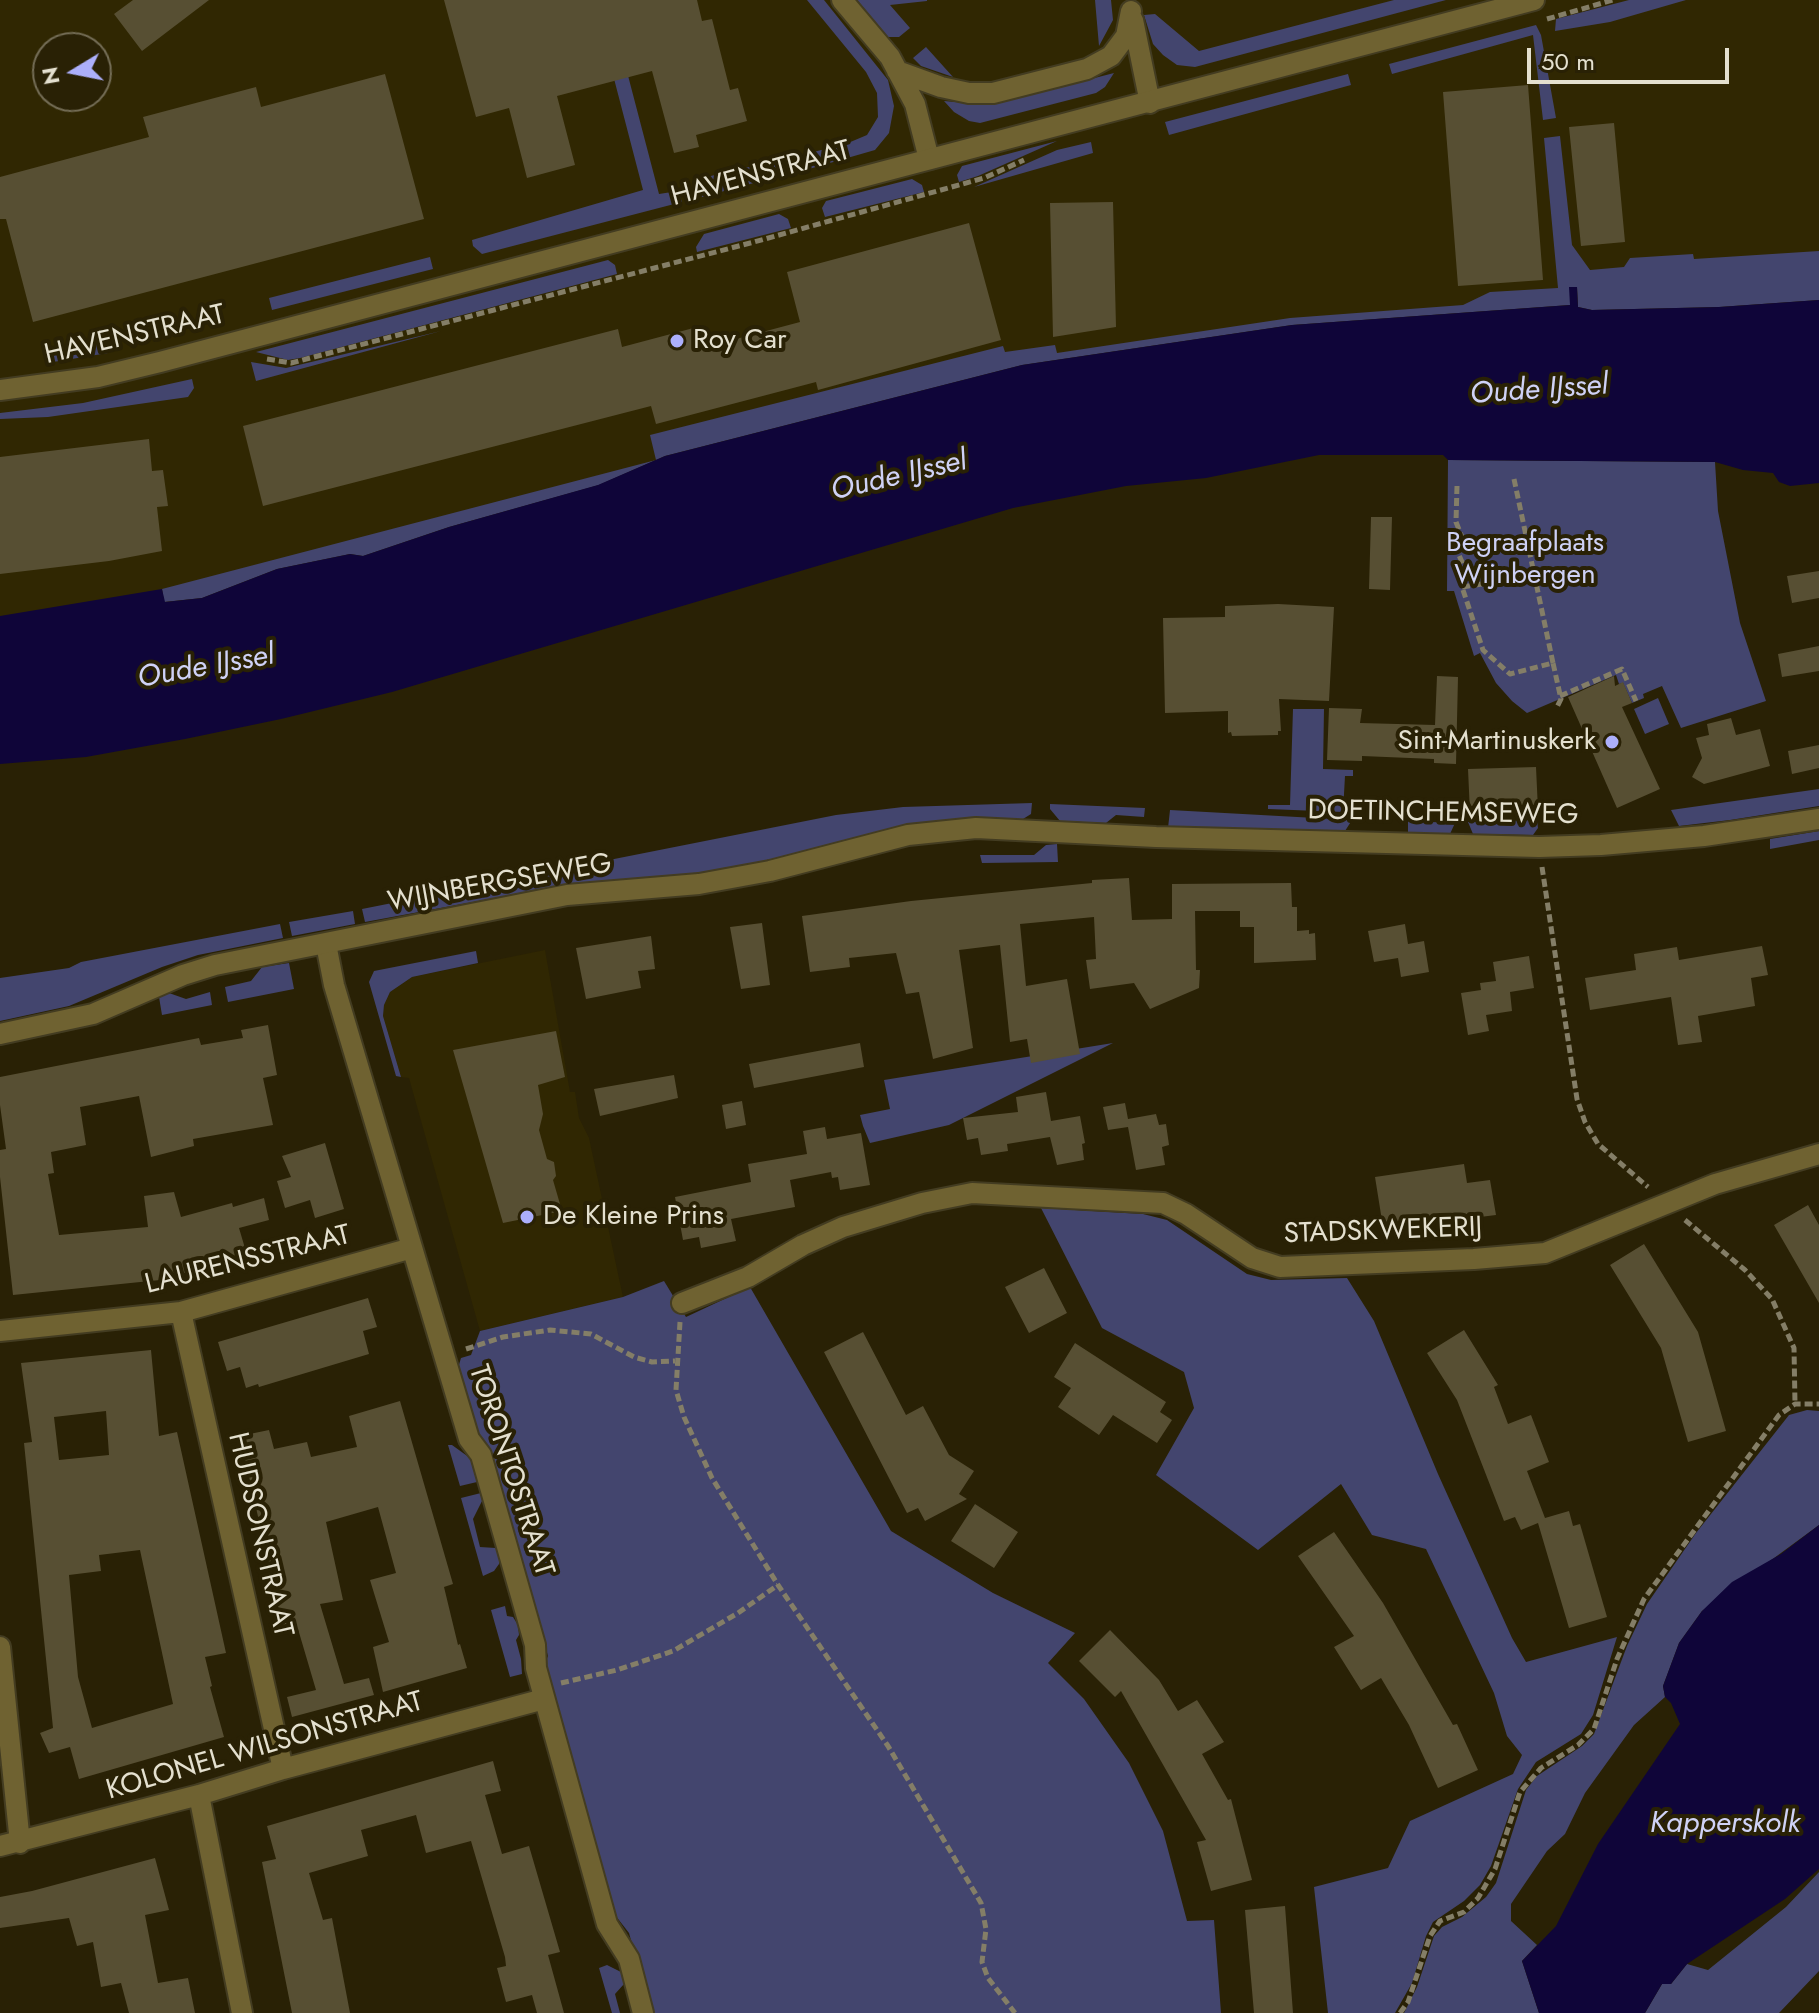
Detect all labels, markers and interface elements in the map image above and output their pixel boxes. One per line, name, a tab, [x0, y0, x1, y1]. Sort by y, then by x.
north arrow	[32, 32, 112, 112]
scale bar	[1531, 32, 1733, 82]
text: 50 m	[1541, 44, 1595, 79]
text: N	[33, 64, 68, 87]
street label: HAVENSTRAAT	[668, 135, 854, 215]
street label: HAVENSTRAAT	[41, 299, 229, 373]
place label: Roy Car	[693, 324, 787, 358]
marker: Roy Car	[668, 332, 686, 350]
water label: Oude IJssel	[1469, 368, 1609, 414]
water label: Oude IJssel	[828, 444, 970, 510]
park label: Begraafplaats Wijnbergen	[1446, 527, 1604, 593]
water label: Oude IJssel	[135, 638, 277, 698]
place label: Sint-Martinuskerk	[1397, 725, 1596, 759]
marker: Sint-Martinuskerk	[1603, 733, 1621, 751]
street label: DOETINCHEMSEWEG	[1307, 795, 1579, 833]
street label: WIJNBERGSEWEG	[385, 848, 615, 920]
place label: De Kleine Prins	[543, 1200, 724, 1234]
marker: De Kleine Prins	[518, 1208, 536, 1226]
street label: STADSKWEKERIJ	[1283, 1212, 1483, 1252]
street label: LAURENSSTRAAT	[142, 1219, 354, 1303]
street label: TORONTOSTRAAT	[460, 1361, 560, 1581]
street label: HUDSONSTRAAT	[219, 1430, 299, 1640]
street label: KOLONEL WILSONSTRAAT	[103, 1686, 427, 1808]
water label: Kapperskolk	[1650, 1807, 1800, 1843]

